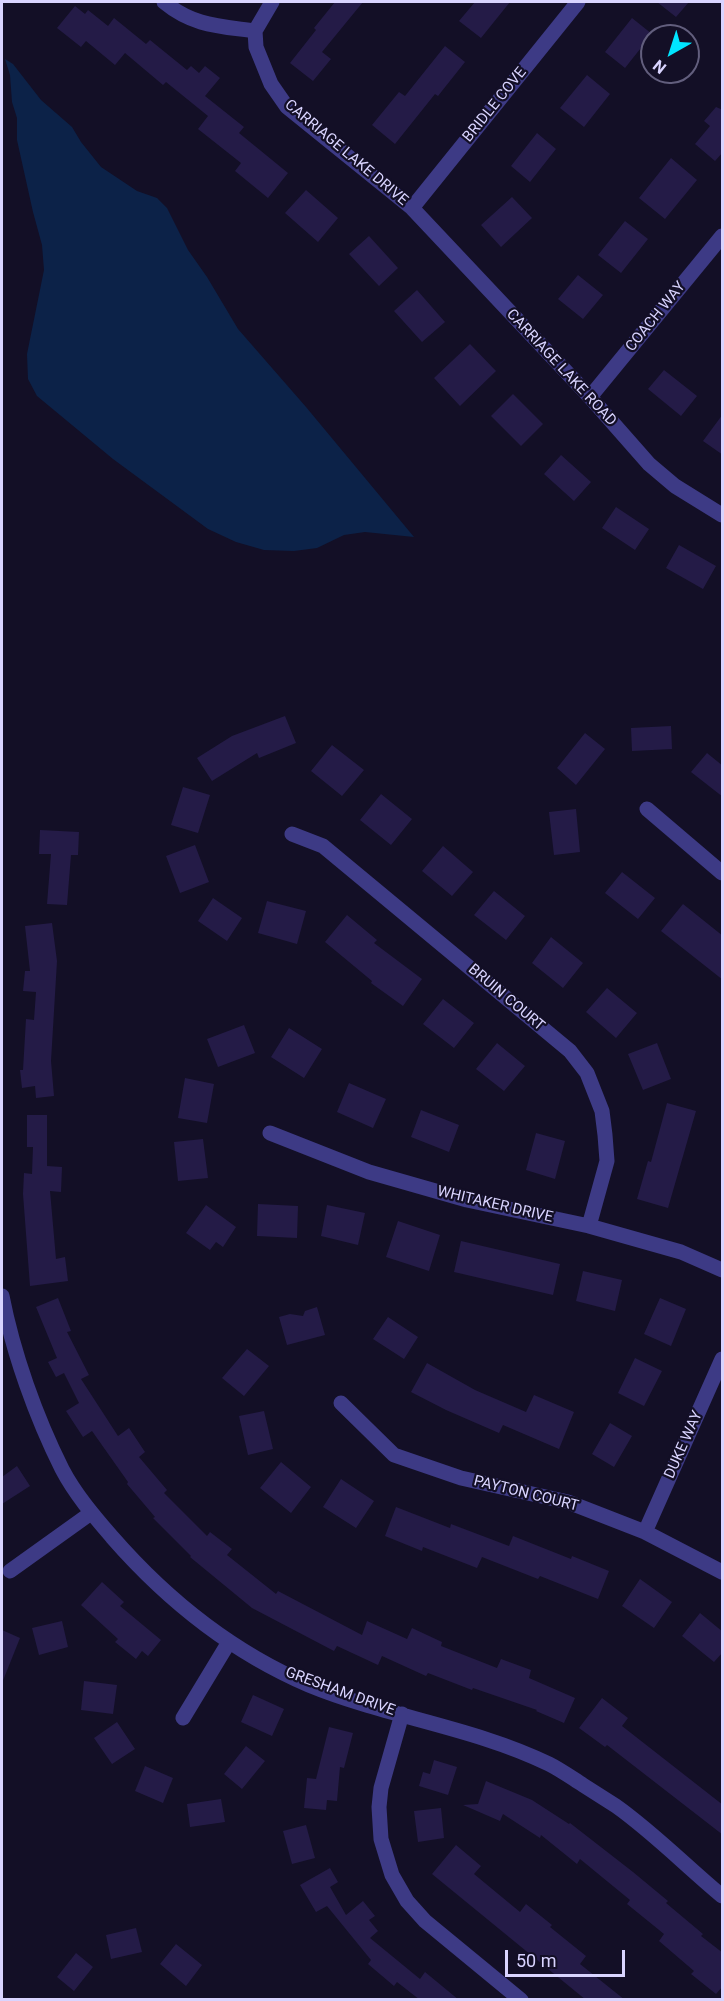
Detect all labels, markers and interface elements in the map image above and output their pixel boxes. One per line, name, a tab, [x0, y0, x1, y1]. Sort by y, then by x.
north arrow	[640, 24, 700, 84]
text: N	[649, 56, 670, 78]
street label: BRIDLE COVE	[459, 64, 531, 146]
street label: CARRIAGE LAKE DRIVE	[281, 96, 411, 210]
street label: COACH WAY	[622, 278, 690, 356]
street label: CARRIAGE LAKE ROAD	[502, 306, 620, 430]
street label: BRUIN COURT	[464, 961, 548, 1035]
street label: WHITAKER DRIVE	[435, 1183, 555, 1227]
street label: DUKE WAY	[661, 1408, 707, 1482]
street label: PAYTON COURT	[472, 1472, 580, 1516]
street label: GRESHAM DRIVE	[283, 1664, 397, 1720]
scale bar	[508, 1938, 628, 1976]
text: 50 m	[516, 1950, 556, 1971]

